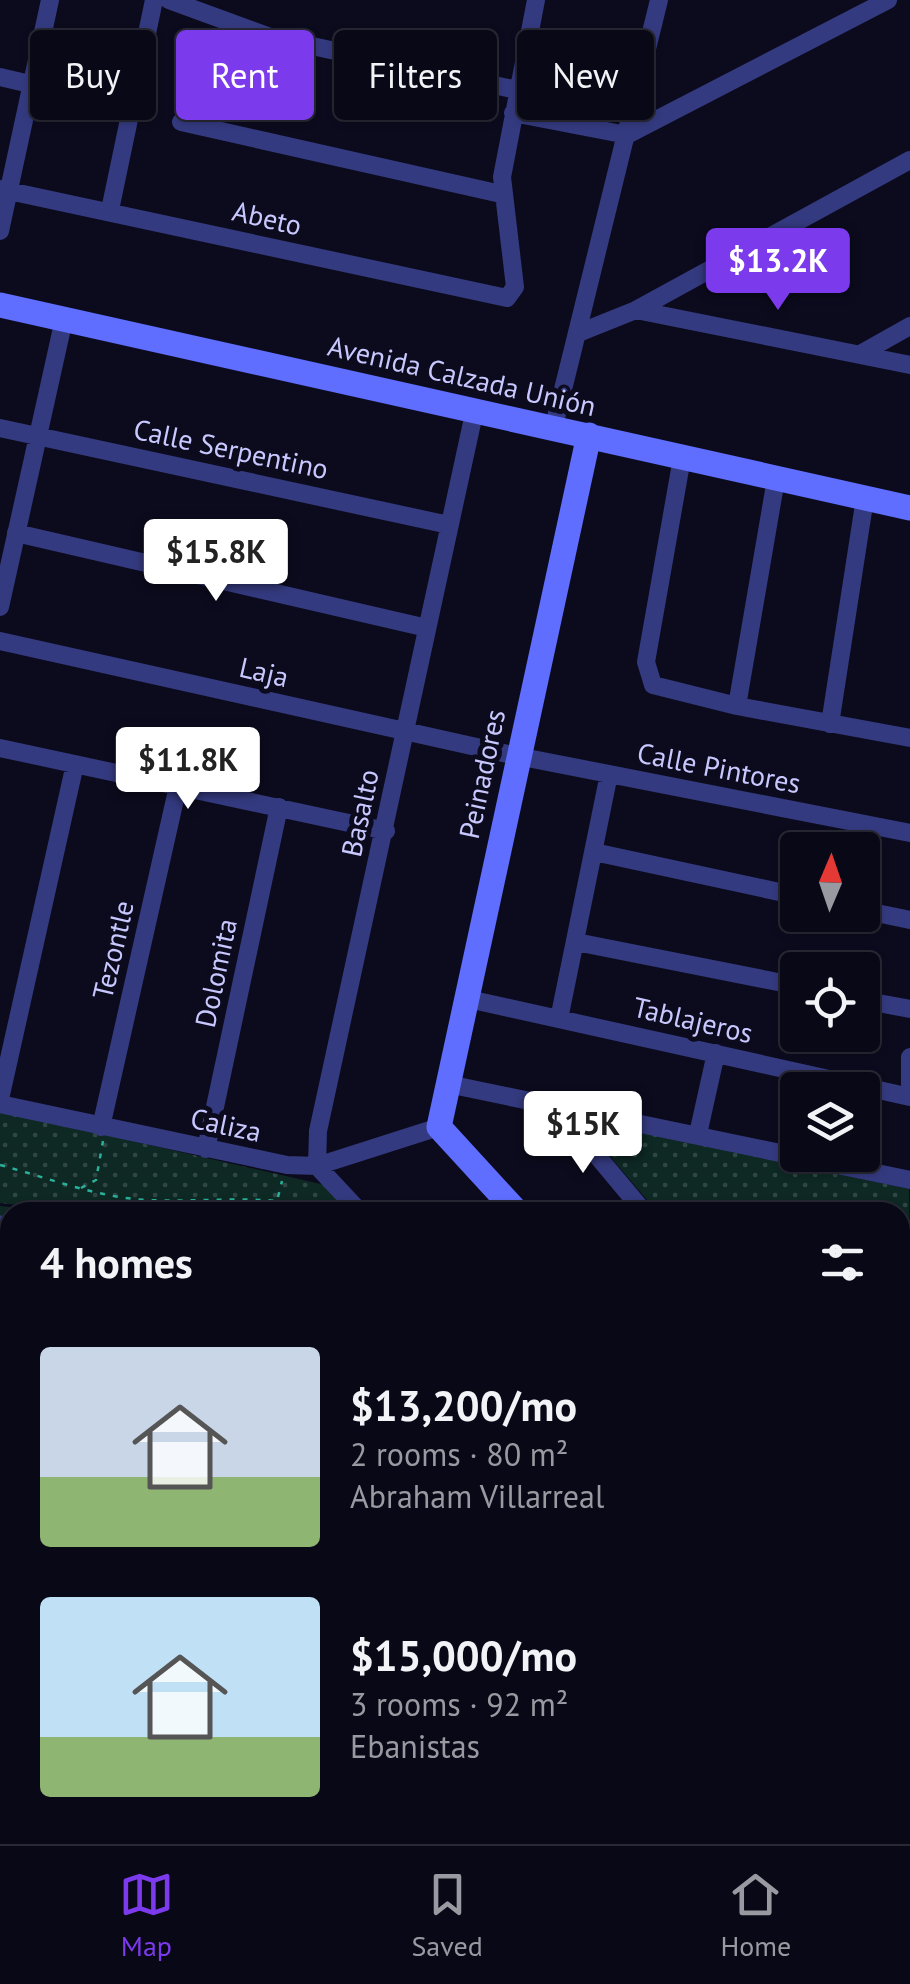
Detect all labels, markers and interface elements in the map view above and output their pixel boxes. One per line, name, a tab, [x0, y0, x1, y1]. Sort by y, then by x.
chip: Buy	[30, 30, 156, 120]
chip: Rent	[176, 30, 314, 120]
chip: Filters	[334, 30, 497, 120]
chip: New	[517, 30, 654, 120]
street label: Abeto	[229, 192, 305, 243]
pin: $13.2K	[697, 228, 859, 313]
text: $13.2K	[728, 239, 828, 281]
street label: Avenida Calzada Unión	[325, 327, 600, 424]
street label: Calle Serpentino	[130, 410, 332, 487]
pin: $15.8K	[135, 519, 297, 604]
text: $15.8K	[166, 530, 266, 572]
street label: Laja	[236, 648, 292, 695]
street label: Peinadores	[450, 706, 513, 842]
pin: $11.8K	[107, 727, 269, 812]
street label: Calle Pintores	[634, 734, 804, 801]
text: $11.8K	[138, 738, 238, 780]
street label: Basalto	[332, 766, 387, 860]
north arrow	[780, 832, 880, 932]
map controls	[780, 832, 880, 1172]
street label: Tezontle	[83, 897, 142, 1003]
street label: Dolomita	[186, 915, 245, 1031]
button: locate	[780, 952, 880, 1052]
street label: Tablajeros	[630, 988, 757, 1051]
button: layers	[780, 1072, 880, 1172]
pin: $15K	[524, 1091, 642, 1176]
street label: Caliza	[187, 1099, 265, 1150]
text: $15K	[546, 1102, 620, 1144]
text: 4 homes	[40, 1235, 193, 1290]
icon: filters	[815, 1235, 870, 1290]
text: $13,200/mo	[350, 1378, 577, 1433]
icon: home	[120, 1387, 240, 1507]
text: 2 rooms · 80 m²	[350, 1433, 568, 1475]
text: Abraham Villarreal	[350, 1475, 604, 1517]
text: $15,000/mo	[350, 1628, 577, 1683]
icon: home	[120, 1637, 240, 1757]
text: 3 rooms · 92 m²	[350, 1683, 568, 1725]
text: Ebanistas	[350, 1725, 480, 1767]
tab: Map	[119, 1867, 174, 1964]
tab: Saved	[411, 1867, 483, 1964]
tab: Home	[720, 1867, 791, 1964]

